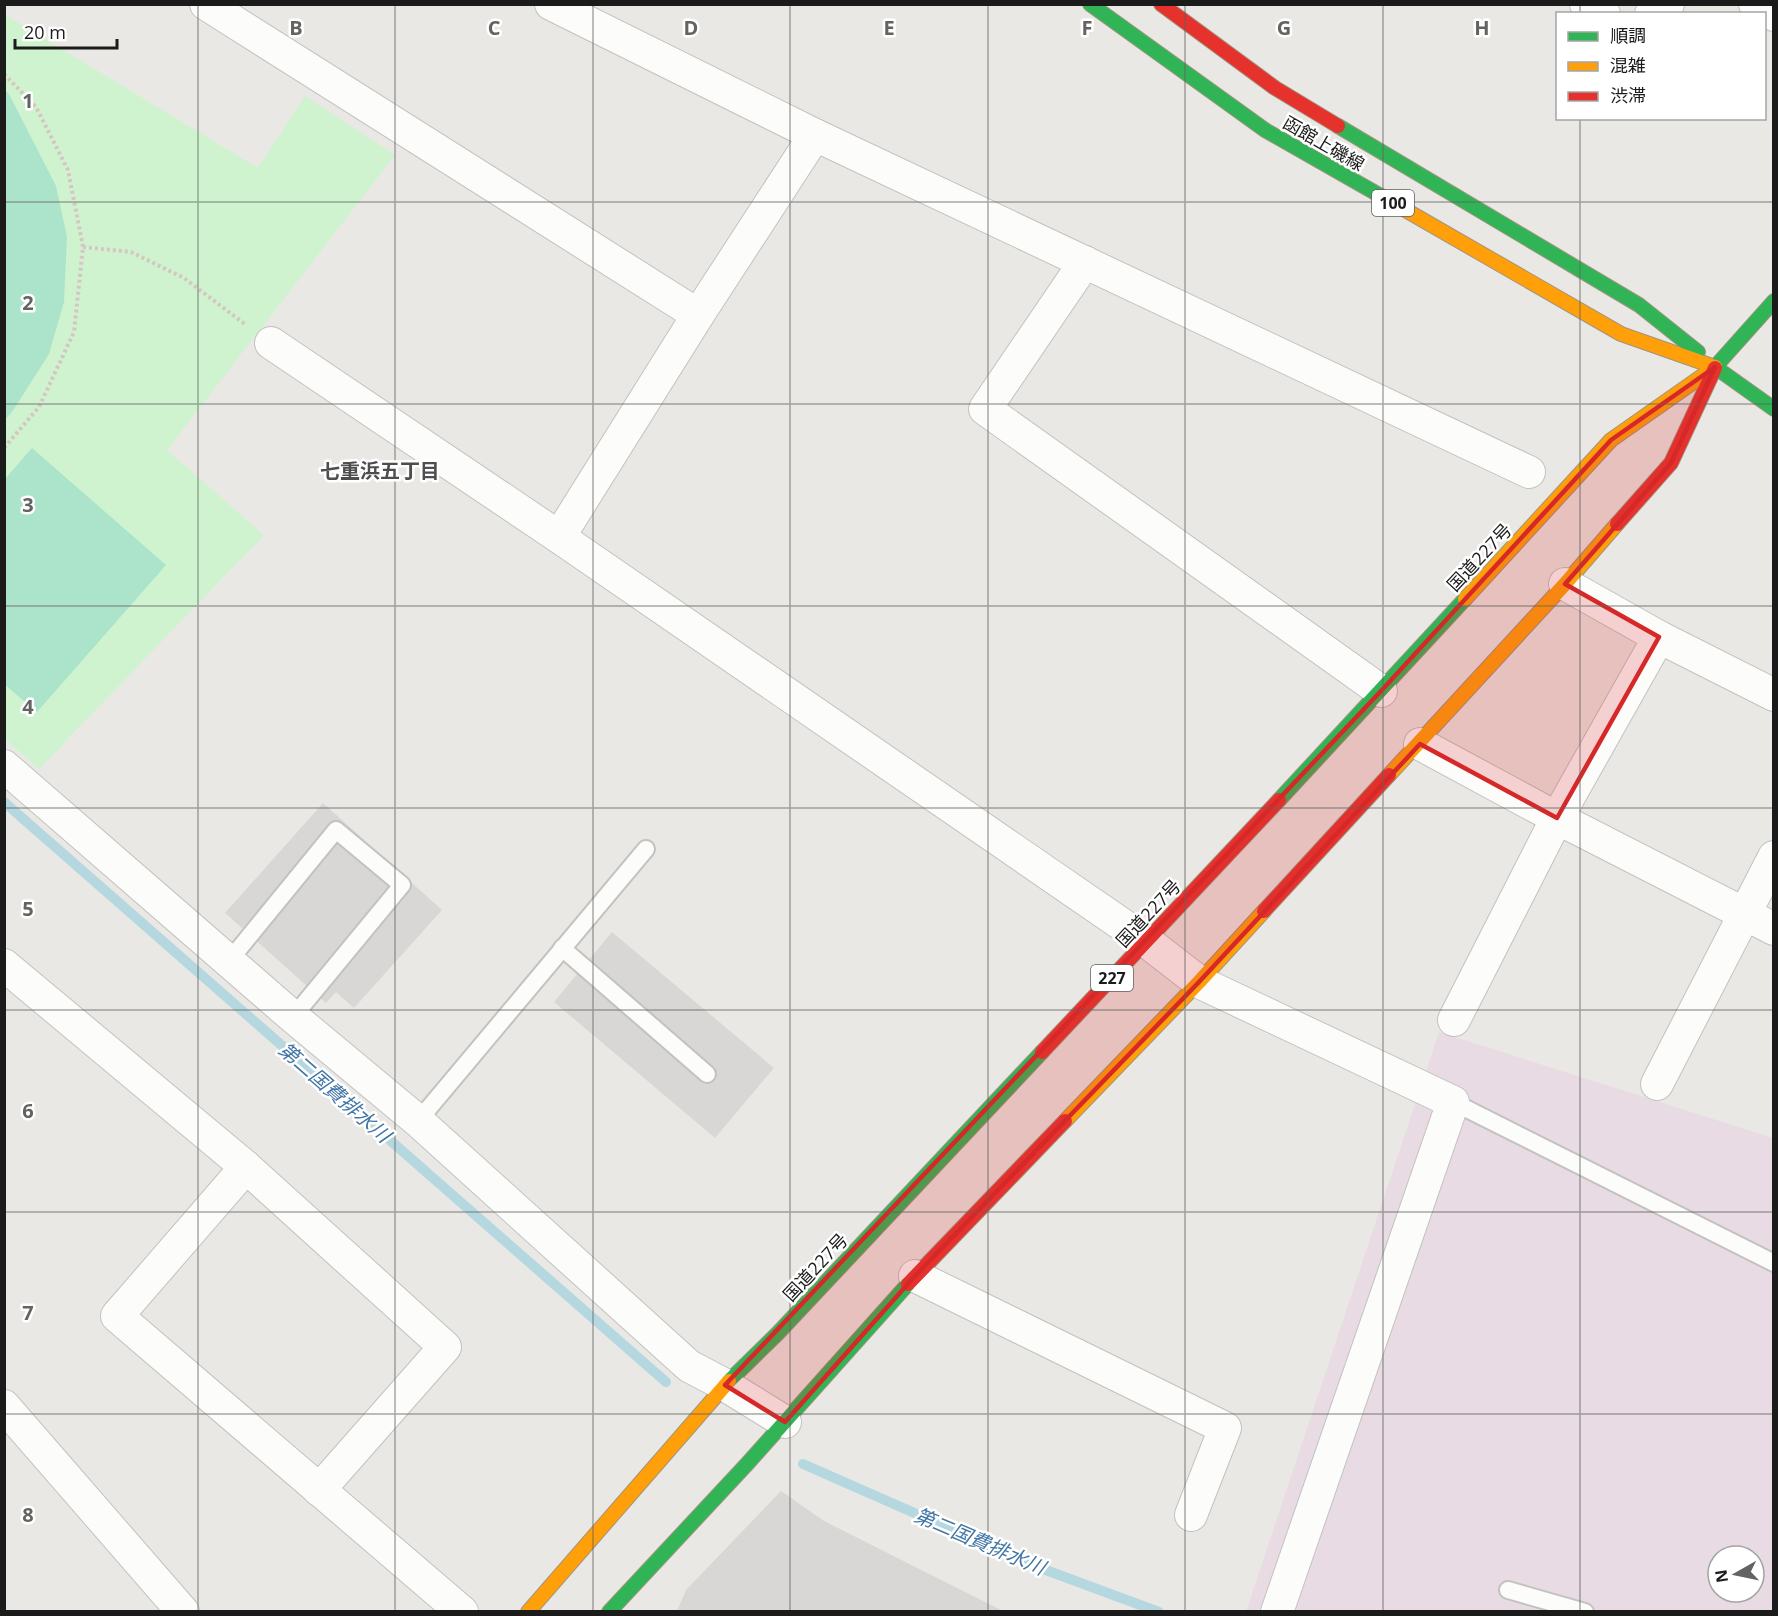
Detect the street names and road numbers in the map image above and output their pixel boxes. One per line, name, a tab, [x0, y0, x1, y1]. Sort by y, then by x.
street label: 函館上磯線	[1279, 110, 1369, 176]
road number: 100	[1372, 190, 1414, 216]
street label: 国道227号	[1441, 518, 1517, 596]
street label: 国道227号	[1110, 874, 1186, 952]
road number: 227	[1091, 965, 1133, 991]
street label: 国道227号	[777, 1228, 853, 1306]

